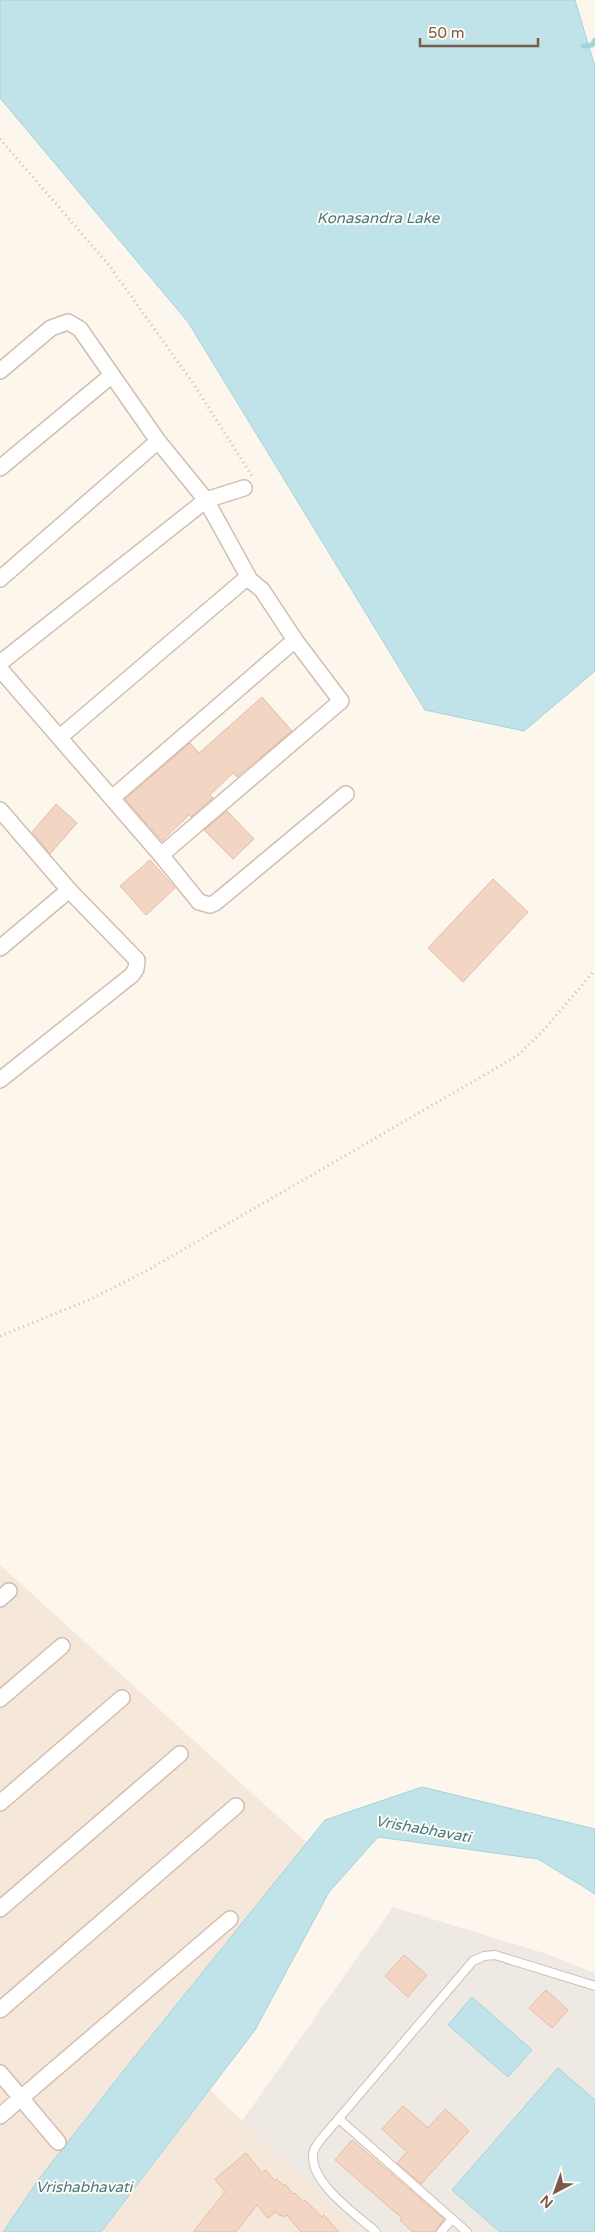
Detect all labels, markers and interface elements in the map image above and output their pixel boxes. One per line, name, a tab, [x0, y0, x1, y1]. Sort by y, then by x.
scale bar	[420, 15, 538, 47]
text: 50 m	[428, 24, 465, 42]
water label: Konasandra Lake	[317, 209, 441, 227]
water label: Vrishabhavati	[374, 1812, 474, 1847]
north arrow	[530, 2167, 580, 2217]
water label: Vrishabhavati	[36, 2178, 134, 2196]
text: N	[537, 2191, 557, 2212]

